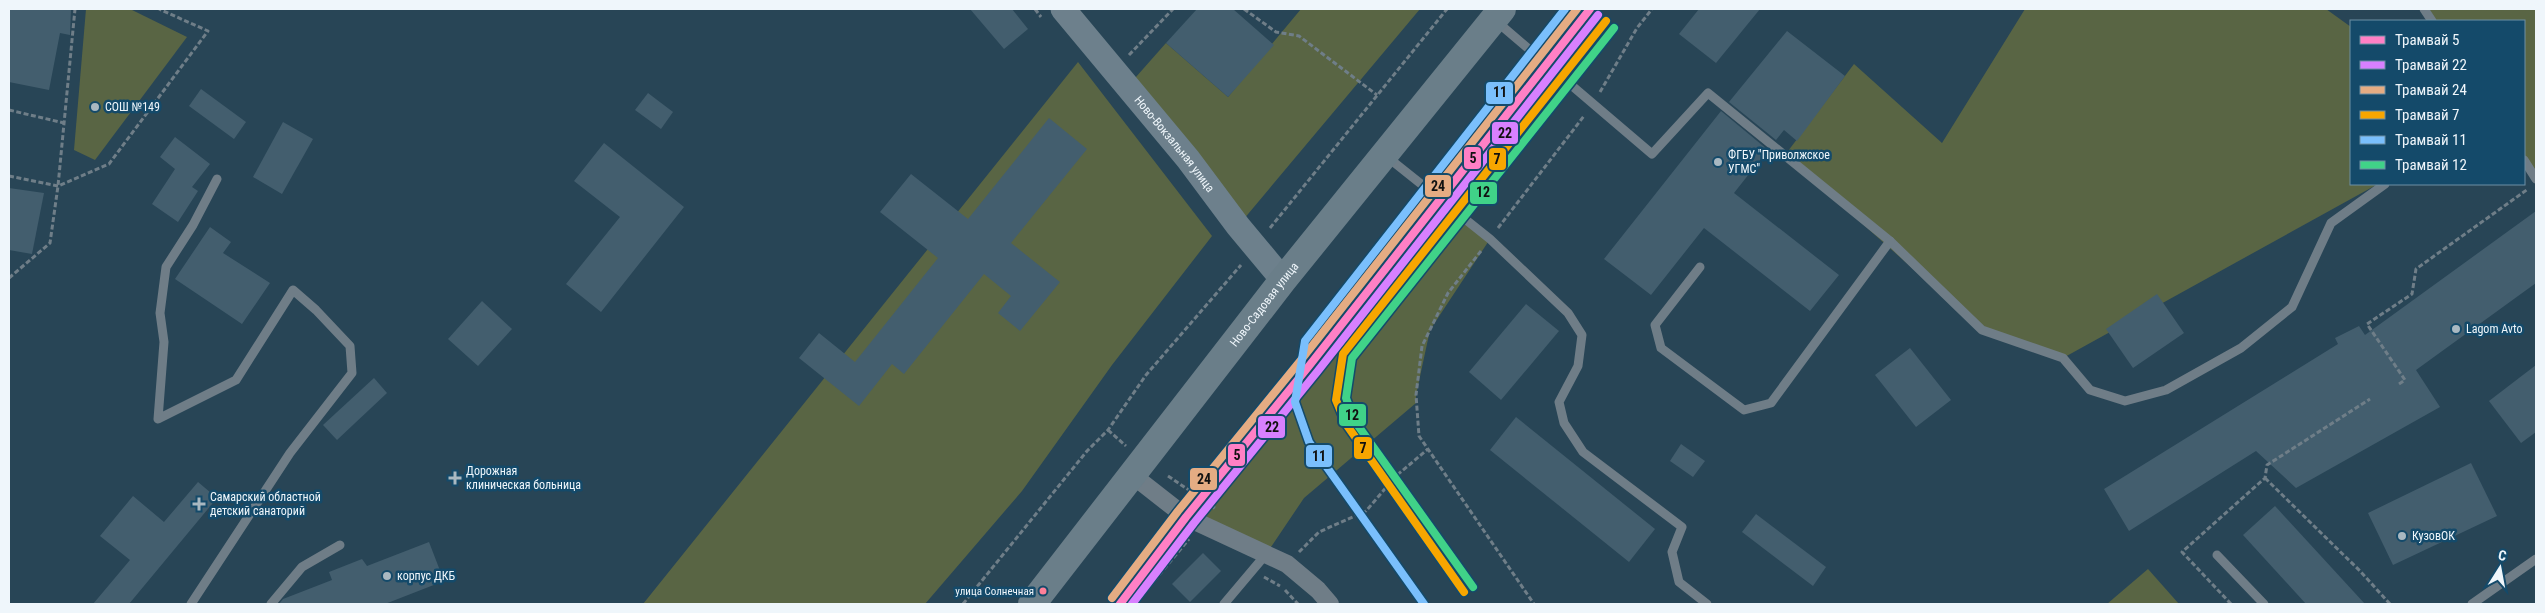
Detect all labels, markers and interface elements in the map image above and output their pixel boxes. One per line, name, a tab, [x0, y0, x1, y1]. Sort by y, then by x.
legend	[2350, 20, 2525, 185]
text: Трамвай 5	[2395, 31, 2460, 49]
text: Трамвай 22	[2395, 56, 2467, 74]
line badge: 11	[1485, 81, 1514, 105]
text: Трамвай 24	[2395, 81, 2467, 99]
text: 11	[1493, 84, 1507, 100]
street label: Ново-Вокзальная улица	[1131, 93, 1217, 195]
place label: СОШ №149	[105, 100, 160, 114]
marker: СОШ №149	[89, 101, 101, 113]
text: Трамвай 7	[2395, 106, 2460, 124]
line badge: 22	[1491, 121, 1519, 145]
text: 22	[1498, 125, 1512, 141]
text: Трамвай 11	[2395, 131, 2467, 149]
line badge: 5	[1463, 146, 1482, 170]
line badge: 7	[1488, 147, 1507, 171]
place label: ФГБУ "Приволжское УГМС"	[1728, 148, 1830, 176]
text: 5	[1469, 150, 1477, 166]
text: 7	[1493, 151, 1501, 167]
marker: ФГБУ "Приволжское УГМС"	[1712, 156, 1724, 168]
text: Трамвай 12	[2395, 156, 2467, 174]
line badge: 24	[1424, 174, 1452, 198]
text: 24	[1431, 178, 1445, 194]
line badge: 12	[1469, 181, 1498, 205]
text: 12	[1476, 184, 1490, 200]
street label: Ново-Садовая улица	[1227, 259, 1302, 349]
place label: Lagom Avto	[2466, 322, 2522, 336]
marker: Lagom Avto	[2450, 323, 2462, 335]
line badge: 12	[1338, 403, 1367, 427]
text: 12	[1345, 407, 1359, 423]
line badge: 22	[1257, 415, 1286, 439]
text: 22	[1265, 419, 1279, 435]
line badge: 7	[1353, 436, 1373, 460]
text: 7	[1359, 440, 1367, 456]
line badge: 5	[1227, 443, 1246, 467]
line badge: 11	[1305, 444, 1333, 468]
text: 5	[1233, 447, 1241, 463]
text: 11	[1312, 448, 1326, 464]
place label: Дорожная клиническая больница	[466, 464, 581, 492]
line badge: 24	[1189, 467, 1218, 491]
marker: Дорожная клиническая больница	[448, 471, 462, 485]
text: 24	[1197, 471, 1211, 487]
place label: Самарский областной детский санаторий	[210, 490, 321, 518]
marker: Самарский областной детский санаторий	[192, 497, 206, 511]
place label: КузовОК	[2412, 529, 2455, 543]
marker: КузовОК	[2396, 530, 2408, 542]
north arrow	[2475, 543, 2525, 593]
text: С	[2497, 547, 2508, 564]
place label: корпус ДКБ	[397, 569, 456, 583]
marker: корпус ДКБ	[381, 570, 393, 582]
place label: улица Солнечная	[955, 585, 1034, 598]
marker: улица Солнечная	[1038, 586, 1048, 596]

